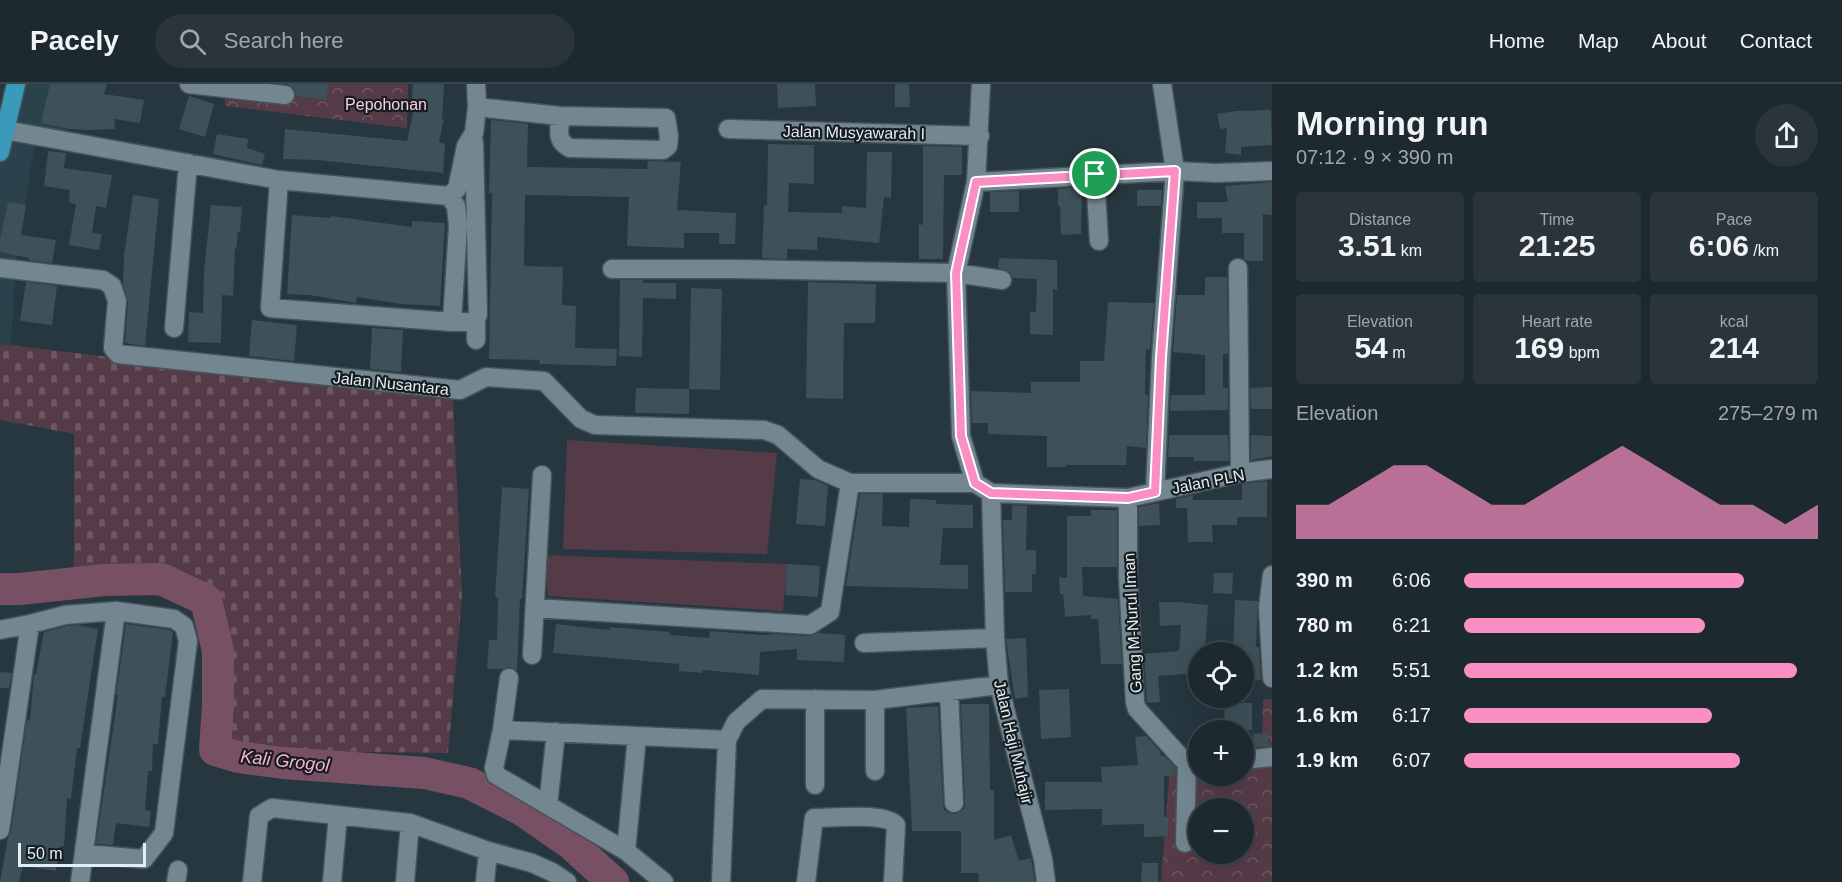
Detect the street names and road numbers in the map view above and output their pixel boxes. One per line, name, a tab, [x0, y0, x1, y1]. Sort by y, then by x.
street label: Jalan Musyawarah I	[783, 123, 925, 142]
street label: Jalan Nusantara	[332, 369, 450, 398]
street label: Jalan PLN	[1170, 466, 1246, 497]
street label: Gang M-Nurul Iman	[1120, 552, 1145, 694]
street label: Jalan Haji Muhajir	[991, 678, 1036, 807]

